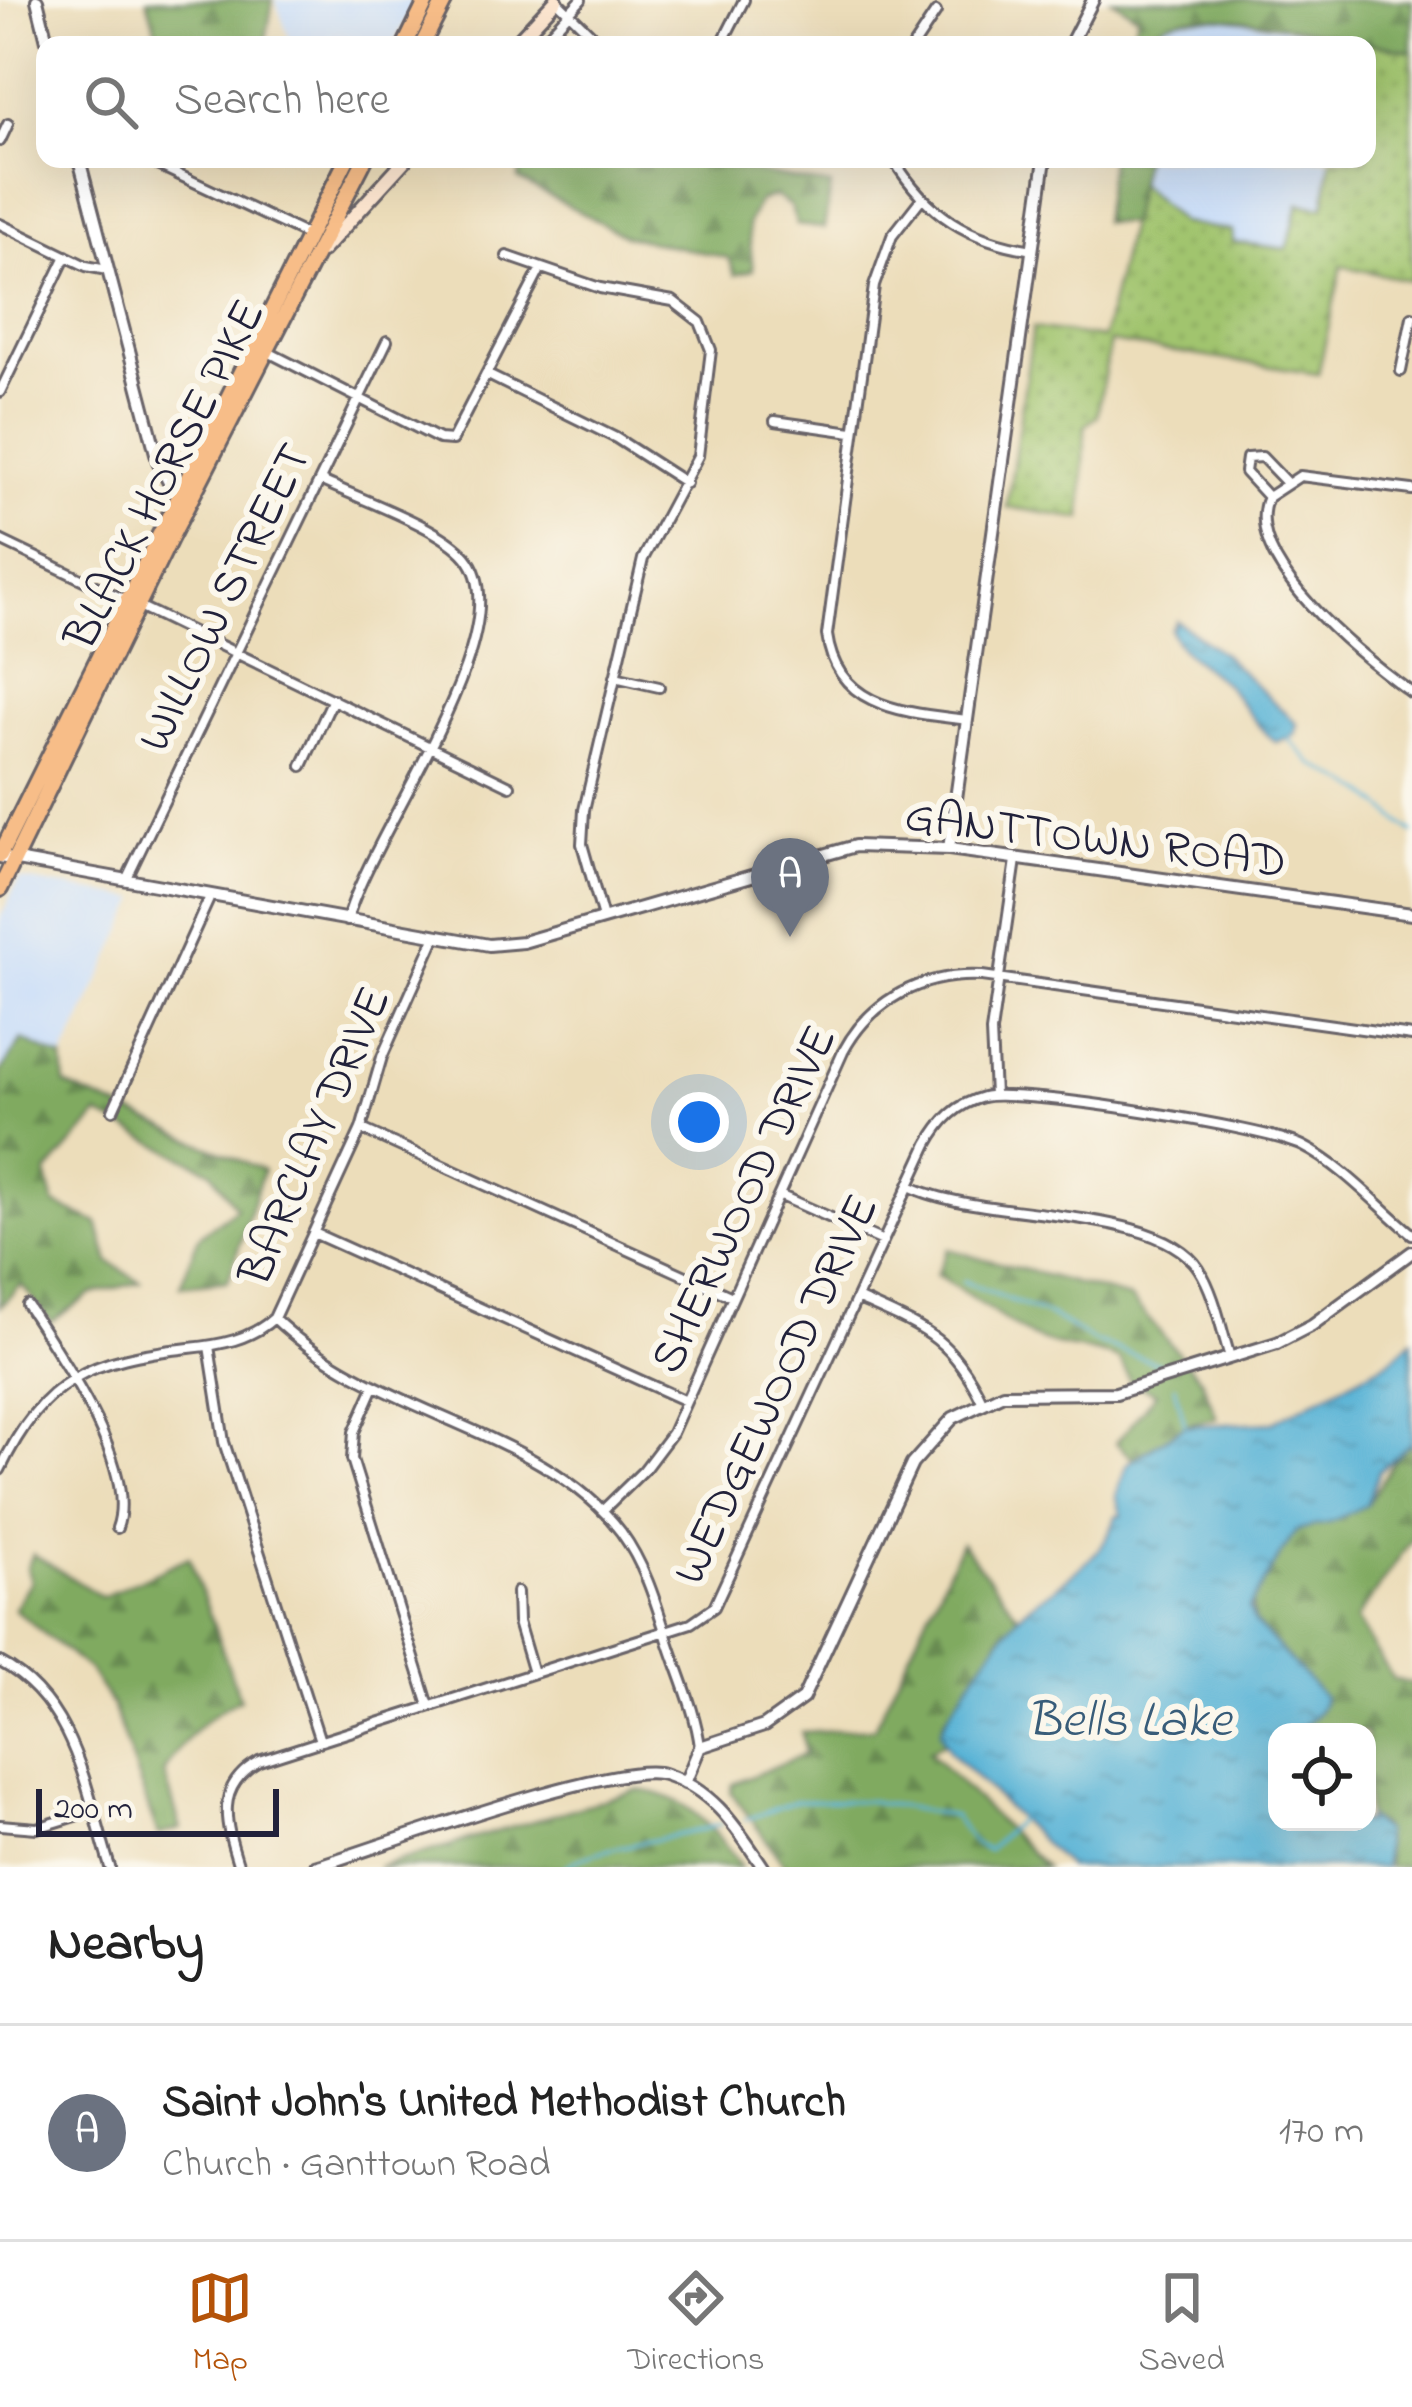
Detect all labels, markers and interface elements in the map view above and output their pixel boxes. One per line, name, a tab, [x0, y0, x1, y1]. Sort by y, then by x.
search box	[36, 36, 1376, 168]
icon: search	[78, 69, 144, 135]
text: Search here	[174, 69, 390, 135]
street label: BLACK HORSE PIKE	[47, 288, 285, 663]
street label: WILLOW STREET	[122, 432, 331, 764]
street label: GANTTOWN ROAD	[901, 783, 1290, 899]
pin: A	[751, 838, 829, 937]
street label: BARCLAY DRIVE	[222, 977, 411, 1298]
street label: SHERWOOD DRIVE	[634, 1015, 857, 1386]
your location	[669, 1092, 729, 1152]
street label: WEDGEWOOD DRIVE	[656, 1183, 899, 1597]
water label: Bells Lake	[1027, 1685, 1233, 1760]
map controls	[1268, 1723, 1376, 1831]
button: locate	[1268, 1723, 1376, 1831]
scale bar	[36, 1783, 279, 1836]
text: 200 m	[54, 1786, 133, 1834]
text: Nearby	[48, 1908, 204, 1983]
text: Saint John's United Methodist Church	[162, 2071, 846, 2137]
text: A	[75, 2104, 99, 2161]
text: 170 m	[1279, 2104, 1364, 2161]
text: Church · Ganttown Road	[162, 2137, 550, 2194]
tab: Map	[187, 2265, 253, 2385]
tab: Directions	[627, 2265, 764, 2385]
tab: Saved	[1139, 2265, 1225, 2385]

